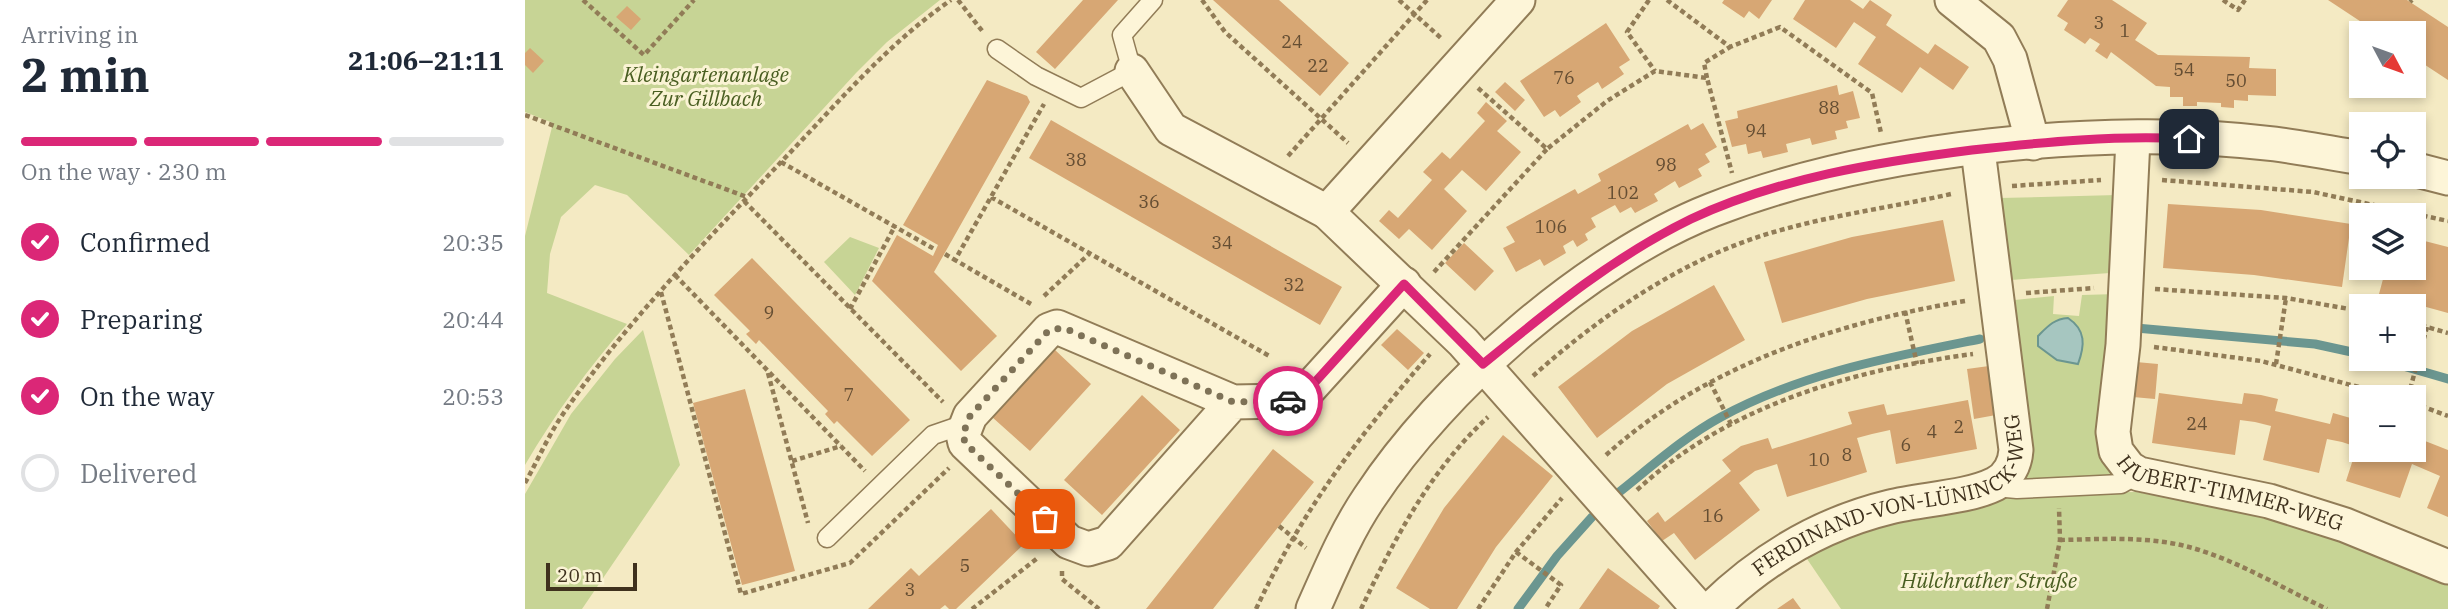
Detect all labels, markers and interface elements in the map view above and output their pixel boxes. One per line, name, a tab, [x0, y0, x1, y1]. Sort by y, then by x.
house number: 3	[2094, 11, 2104, 34]
text: Arriving in	[21, 19, 138, 49]
house number: 1	[2120, 19, 2130, 42]
north arrow	[2349, 21, 2425, 98]
map controls	[2349, 21, 2426, 462]
house number: 24	[1281, 30, 1303, 53]
text: 21:06–21:11	[348, 43, 504, 77]
text: 2 min	[21, 45, 150, 105]
house number: 22	[1307, 54, 1329, 77]
house number: 54	[2173, 58, 2195, 81]
park label: Kleingartenanlage Zur Gillbach	[622, 60, 789, 112]
house number: 76	[1553, 66, 1575, 89]
house number: 50	[2225, 69, 2247, 92]
house number: 88	[1818, 96, 1840, 119]
pin	[2159, 109, 2219, 169]
button: locate	[2349, 112, 2426, 189]
house number: 94	[1745, 119, 1767, 142]
icon: home	[2170, 120, 2208, 158]
house number: 38	[1065, 148, 1087, 171]
house number: 98	[1655, 153, 1677, 176]
text: On the way · 230 m	[21, 156, 227, 186]
house number: 102	[1607, 181, 1639, 204]
house number: 36	[1138, 190, 1160, 213]
button: layers	[2349, 203, 2426, 280]
house number: 106	[1535, 215, 1567, 238]
icon: check	[21, 223, 59, 261]
text: Confirmed	[80, 225, 211, 259]
text: 20:35	[442, 227, 504, 257]
house number: 34	[1211, 231, 1233, 254]
house number: 32	[1283, 273, 1305, 296]
button: +	[2349, 294, 2426, 371]
icon: check	[21, 300, 59, 338]
house number: 9	[764, 301, 774, 324]
text: Preparing	[80, 302, 202, 336]
text: 20:44	[442, 304, 504, 334]
courier	[1253, 366, 1323, 436]
icon: check	[21, 377, 59, 415]
text: On the way	[80, 379, 214, 413]
text: 20:53	[442, 381, 504, 411]
icon: car	[1269, 382, 1307, 420]
house number: 7	[844, 383, 854, 406]
button: −	[2349, 385, 2426, 462]
street label: FERDINAND-VON-LÜNINCK-WEG	[1746, 412, 2030, 582]
house number: 24	[2186, 412, 2208, 435]
house number: 2	[1954, 415, 1964, 438]
house number: 4	[1927, 420, 1937, 443]
house number: 6	[1901, 433, 1911, 456]
house number: 8	[1842, 443, 1852, 466]
house number: 10	[1808, 448, 1830, 471]
street label: HUBERT-TIMMER-WEG	[2111, 449, 2347, 537]
text: Delivered	[80, 456, 197, 490]
pin	[1015, 489, 1075, 549]
icon: bag	[1026, 500, 1064, 538]
house number: 16	[1702, 504, 1724, 527]
house number: 5	[960, 554, 970, 577]
scale bar	[546, 560, 637, 592]
text: 20 m	[557, 563, 602, 587]
park label: Hülchrather Straße	[1900, 566, 2078, 594]
house number: 3	[905, 578, 915, 601]

